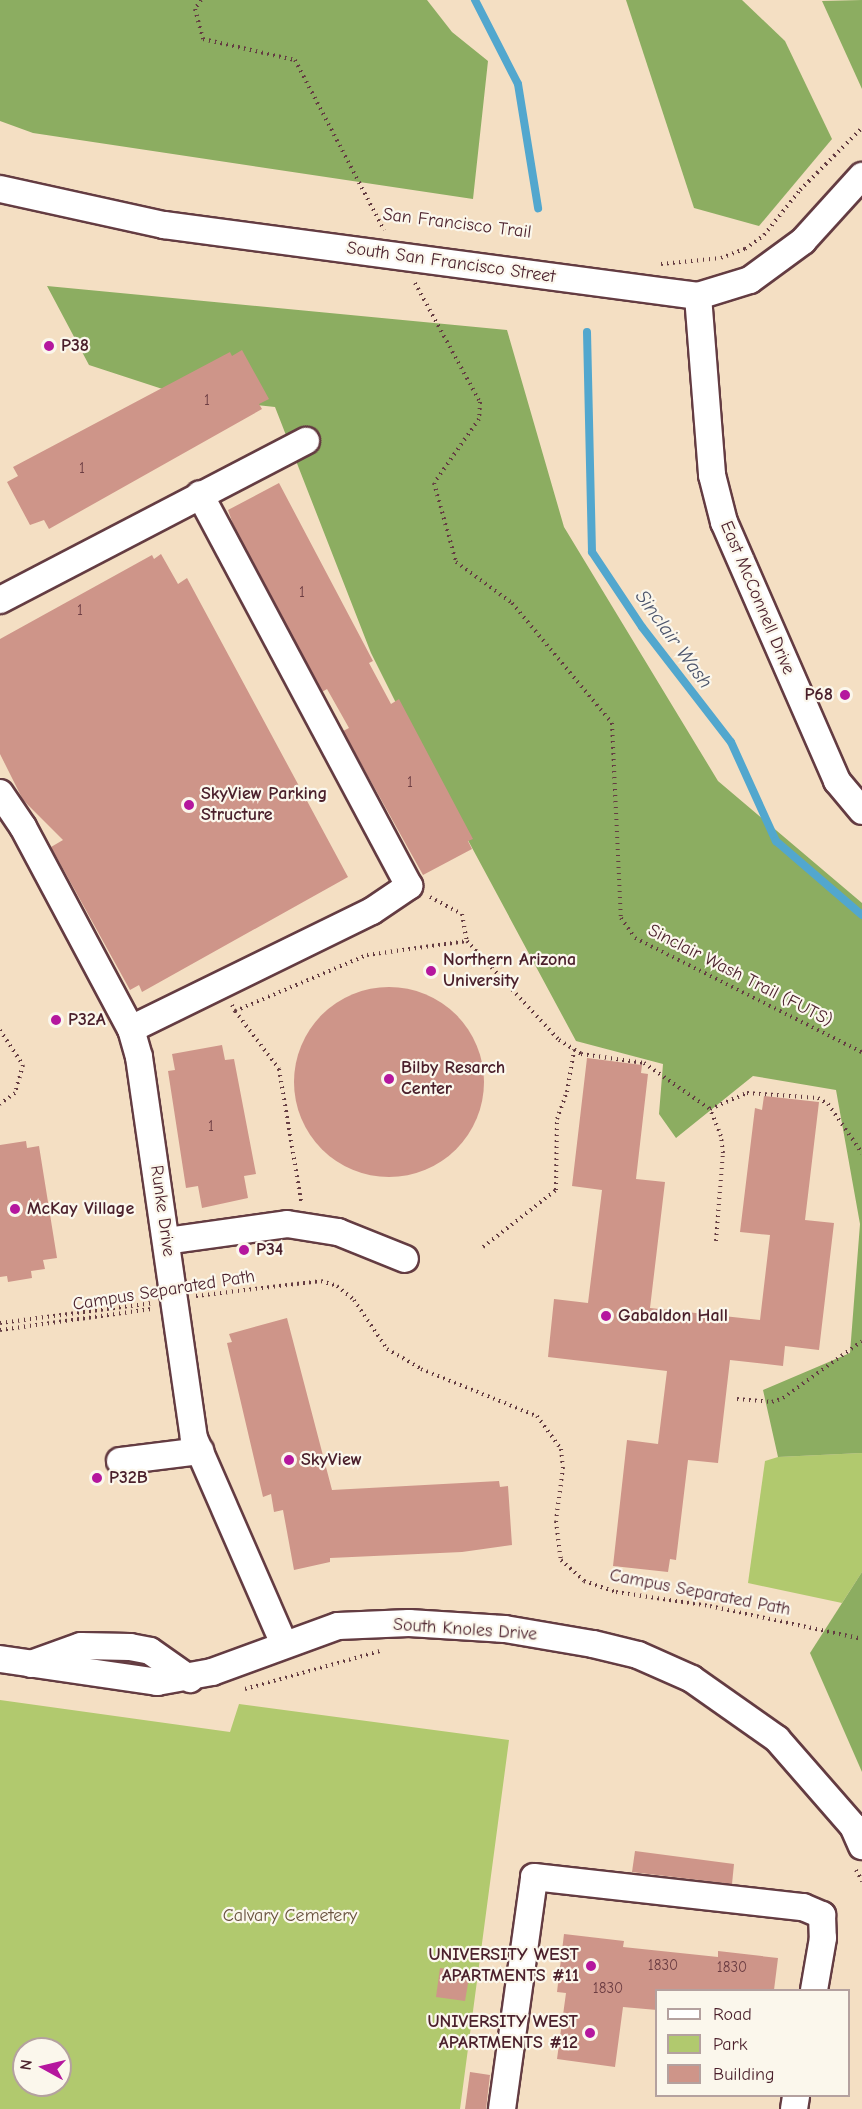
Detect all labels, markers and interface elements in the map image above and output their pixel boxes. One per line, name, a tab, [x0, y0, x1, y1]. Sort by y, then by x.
street label: San Francisco Trail	[381, 204, 533, 244]
street label: South San Francisco Street	[345, 238, 557, 288]
place label: P38	[61, 335, 89, 357]
marker: P38	[42, 339, 56, 353]
house number: 1	[204, 392, 210, 410]
house number: 1	[79, 460, 85, 478]
street label: East McConnell Drive	[715, 518, 799, 678]
house number: 1	[299, 584, 305, 602]
water label: Sinclair Wash	[630, 585, 718, 693]
house number: 1	[77, 602, 83, 620]
place label: P68	[804, 684, 833, 706]
marker: P68	[838, 688, 852, 702]
house number: 1	[407, 774, 413, 792]
place label: SkyView Parking Structure	[201, 784, 327, 826]
marker: SkyView Parking Structure	[182, 798, 196, 812]
street label: Sinclair Wash Trail (FUTS)	[644, 920, 836, 1032]
place label: Northern Arizona University	[443, 950, 576, 992]
marker: Northern Arizona University	[424, 964, 438, 978]
place label: P32A	[68, 1009, 106, 1031]
marker: P32A	[49, 1013, 63, 1027]
place label: Bilby Resarch Center	[401, 1058, 505, 1100]
marker: Bilby Resarch Center	[382, 1072, 396, 1086]
house number: 1	[208, 1118, 214, 1136]
street label: Runke Drive	[145, 1164, 179, 1258]
place label: McKay Village	[27, 1198, 134, 1220]
marker: McKay Village	[8, 1202, 22, 1216]
place label: P34	[256, 1239, 283, 1261]
marker: P34	[237, 1243, 251, 1257]
street label: Campus Separated Path	[71, 1266, 257, 1316]
place label: Gabaldon Hall	[618, 1305, 728, 1327]
marker: Gabaldon Hall	[599, 1309, 613, 1323]
place label: SkyView	[301, 1449, 362, 1471]
marker: SkyView	[282, 1453, 296, 1467]
place label: P32B	[109, 1467, 148, 1489]
marker: P32B	[90, 1471, 104, 1485]
street label: Campus Separated Path	[608, 1565, 792, 1621]
street label: South Knoles Drive	[392, 1614, 538, 1646]
park label: Calvary Cemetery	[223, 1905, 357, 1927]
place label: UNIVERSITY WEST APARTMENTS #11	[428, 1945, 579, 1988]
house number: 1830	[648, 1957, 678, 1975]
marker: UNIVERSITY WEST APARTMENTS #11	[584, 1959, 598, 1973]
house number: 1830	[717, 1959, 747, 1977]
house number: 1830	[593, 1980, 623, 1998]
legend	[655, 1989, 850, 2097]
text: Road	[713, 2004, 752, 2025]
place label: UNIVERSITY WEST APARTMENTS #12	[427, 2012, 578, 2054]
marker: UNIVERSITY WEST APARTMENTS #12	[583, 2026, 597, 2040]
text: Park	[713, 2034, 747, 2055]
north arrow	[12, 2037, 72, 2097]
text: N	[17, 2058, 36, 2071]
text: Building	[713, 2064, 775, 2085]

